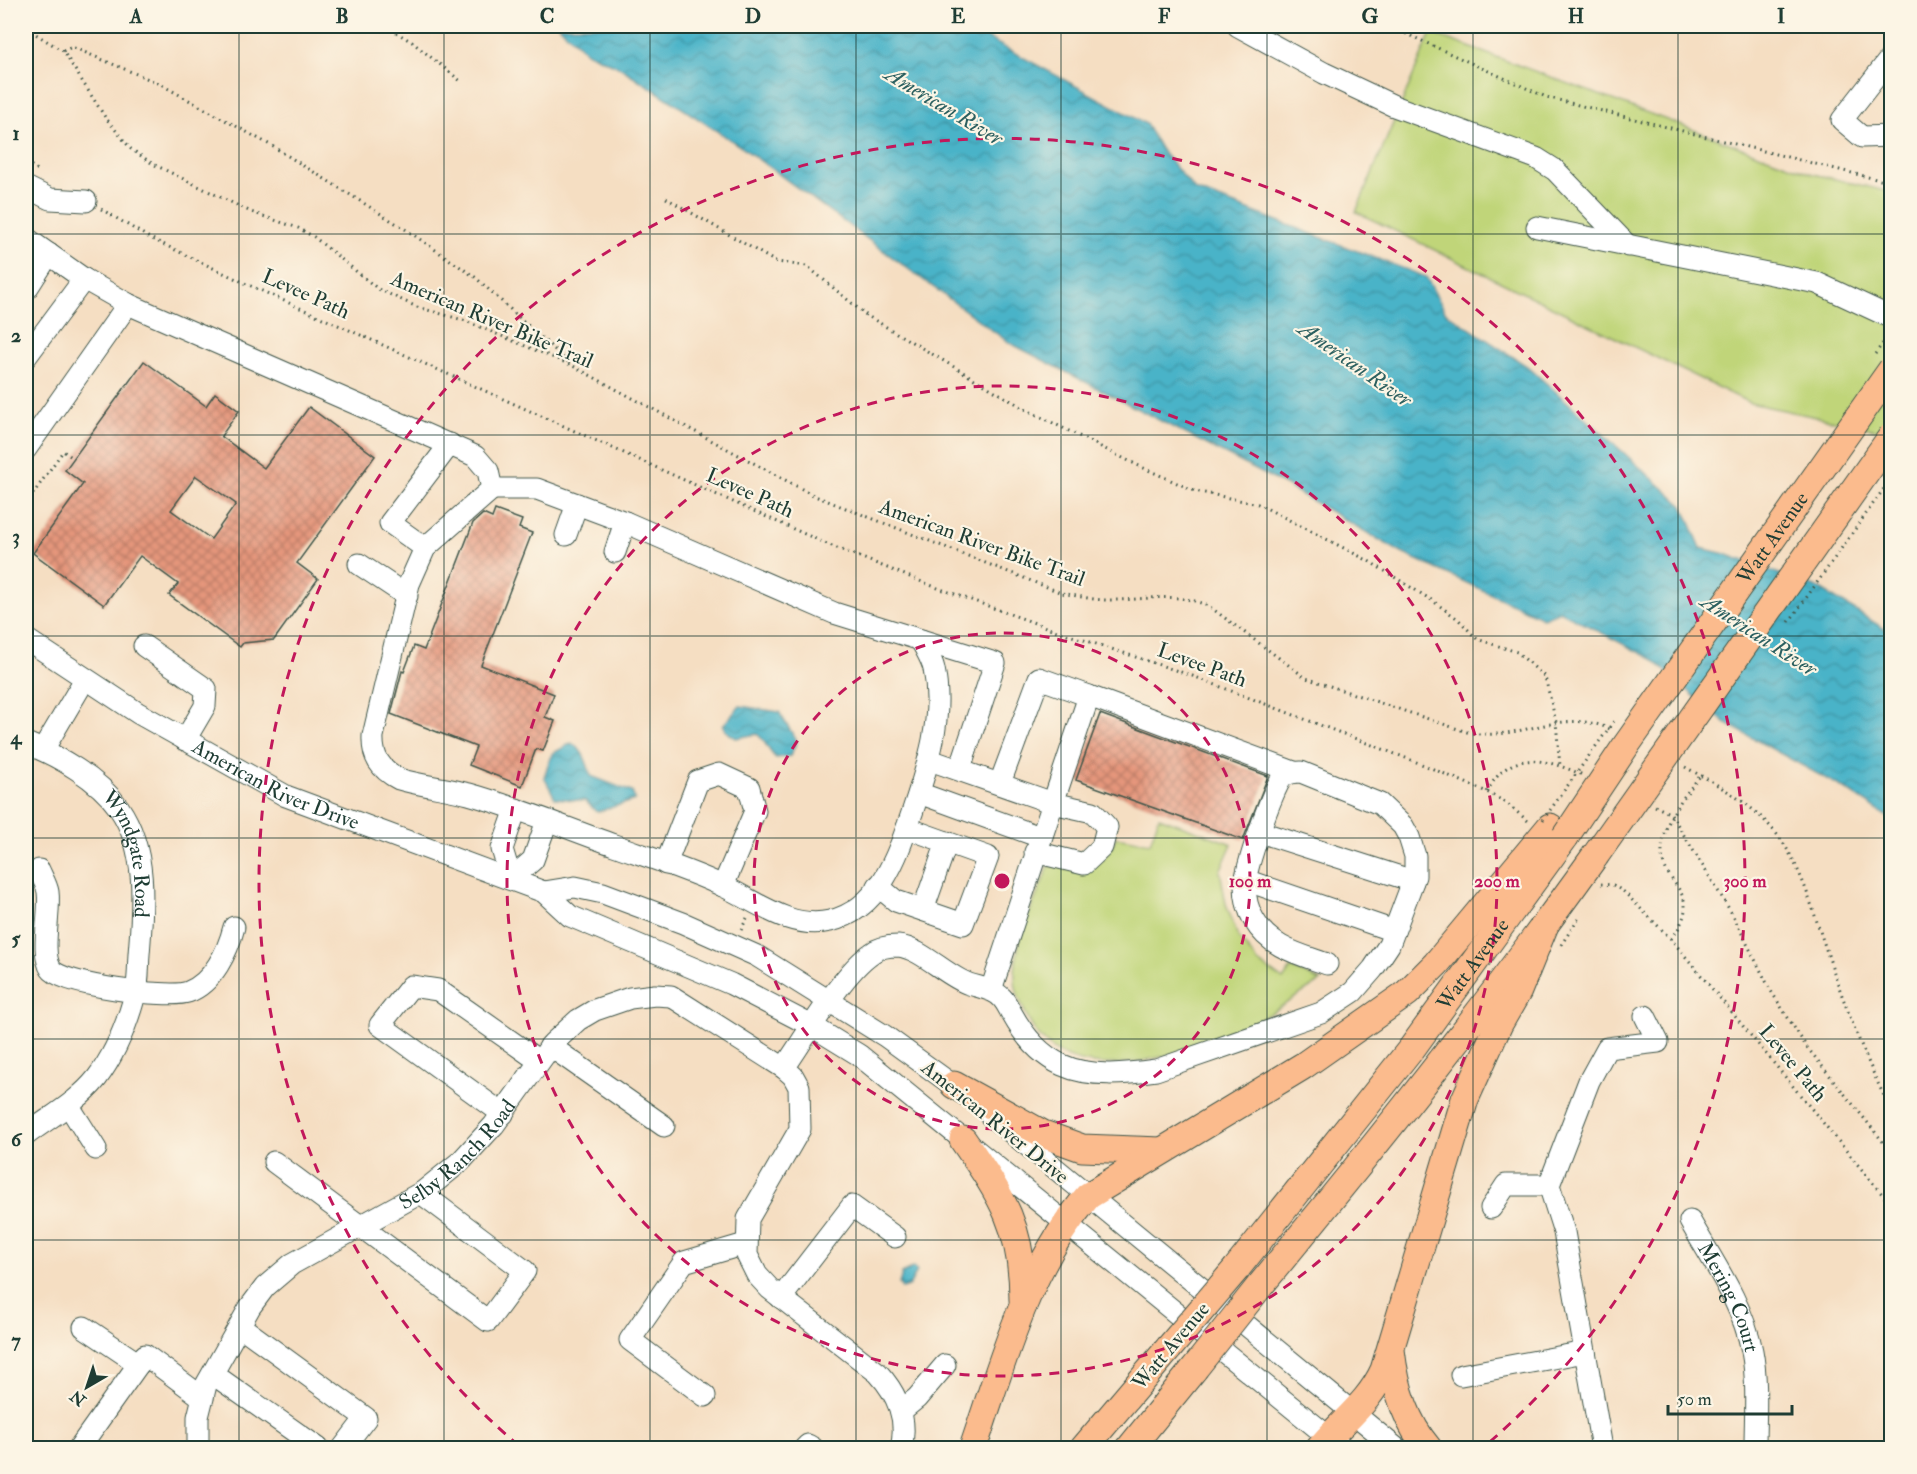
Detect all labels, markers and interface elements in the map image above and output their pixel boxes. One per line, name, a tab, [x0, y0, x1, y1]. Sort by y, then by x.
text: A	[129, 4, 143, 29]
text: B	[335, 4, 349, 29]
text: C	[540, 4, 554, 29]
text: D	[745, 4, 761, 29]
text: E	[951, 4, 966, 29]
text: F	[1158, 4, 1171, 29]
text: G	[1362, 4, 1379, 29]
text: H	[1568, 4, 1584, 29]
text: I	[1777, 4, 1785, 29]
water label: American River	[878, 59, 1010, 153]
text: 1	[12, 121, 20, 146]
street label: Levee Path	[258, 263, 354, 325]
street label: American River Bike Trail	[386, 265, 598, 375]
water label: American River	[1291, 313, 1419, 415]
text: 2	[11, 323, 21, 348]
street label: Levee Path	[702, 462, 798, 524]
street label: Watt Avenue	[1730, 486, 1815, 590]
street label: American River Bike Trail	[874, 493, 1089, 593]
text: 3	[12, 524, 20, 549]
water label: American River	[1694, 586, 1824, 684]
street label: Levee Path	[1154, 636, 1250, 694]
text: 4	[10, 725, 23, 750]
street label: American River Drive	[187, 732, 363, 836]
street label: Wyndgate Road	[96, 783, 156, 919]
text: 100 m	[1229, 870, 1272, 893]
text: 200 m	[1474, 870, 1521, 893]
text: 300 m	[1723, 870, 1768, 893]
centre of rings	[992, 871, 1012, 891]
street label: Watt Avenue	[1430, 913, 1515, 1016]
text: 5	[12, 926, 22, 951]
street label: Levee Path	[1753, 1019, 1833, 1107]
street label: American River Drive	[915, 1053, 1075, 1190]
street label: Selby Ranch Road	[394, 1093, 522, 1216]
text: 6	[11, 1127, 23, 1152]
street label: Mering Court	[1692, 1237, 1765, 1355]
street label: Watt Avenue	[1126, 1296, 1216, 1396]
text: 7	[11, 1328, 21, 1353]
north arrow	[57, 1357, 117, 1417]
scale bar	[1668, 1378, 1792, 1416]
text: N	[66, 1385, 91, 1411]
text: 50 m	[1677, 1388, 1712, 1411]

